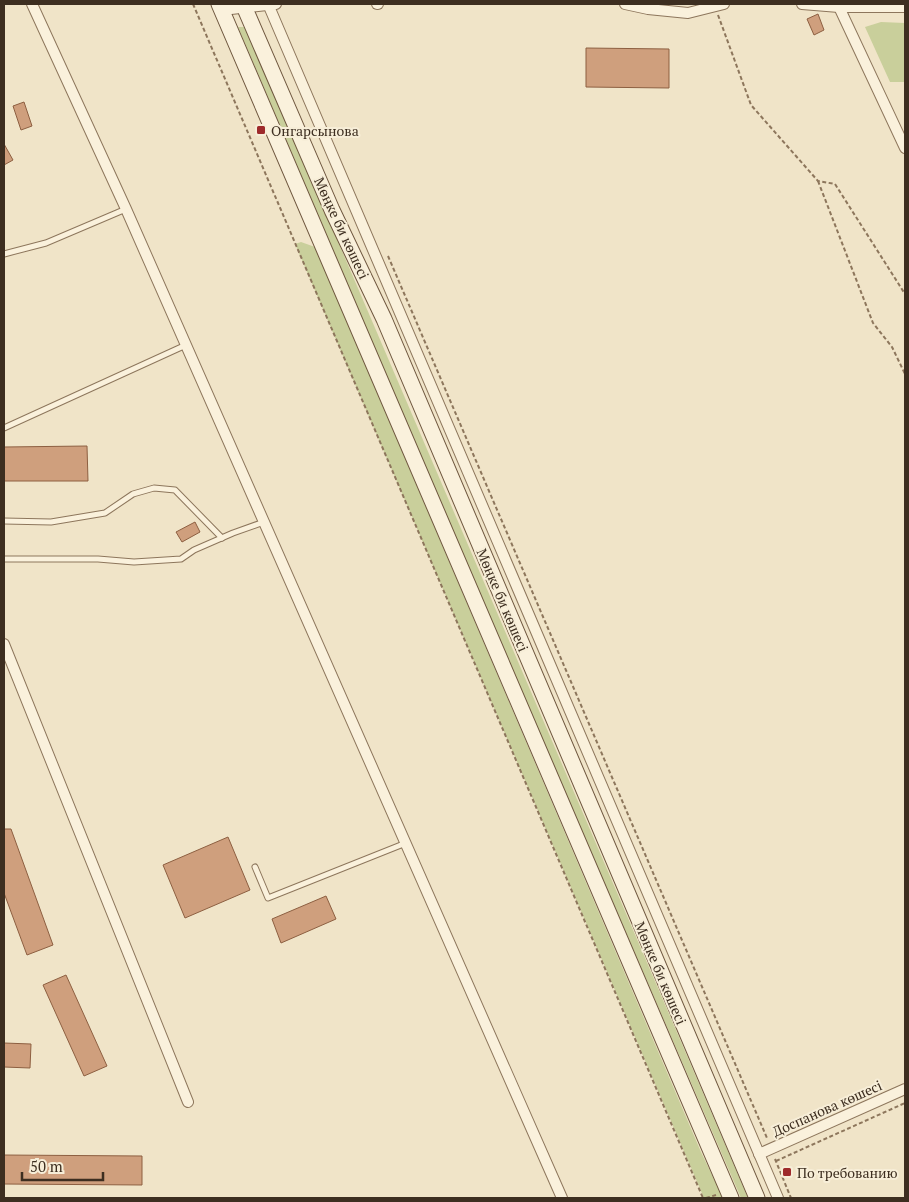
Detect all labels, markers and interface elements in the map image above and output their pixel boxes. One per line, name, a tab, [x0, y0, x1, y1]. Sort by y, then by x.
place label: Онгарсынова	[271, 121, 359, 140]
marker: Онгарсынова	[255, 124, 267, 136]
street label: Мөңке би көшесі	[310, 174, 374, 282]
street label: Мөңке би көшесі	[473, 545, 533, 655]
street label: Мөңке би көшесі	[631, 918, 691, 1028]
street label: Доспанова көшесі	[769, 1075, 885, 1141]
scale bar	[22, 1150, 104, 1182]
text: 50 m	[30, 1156, 63, 1176]
place label: По требованию	[797, 1163, 898, 1182]
marker: По требованию	[781, 1166, 793, 1178]

